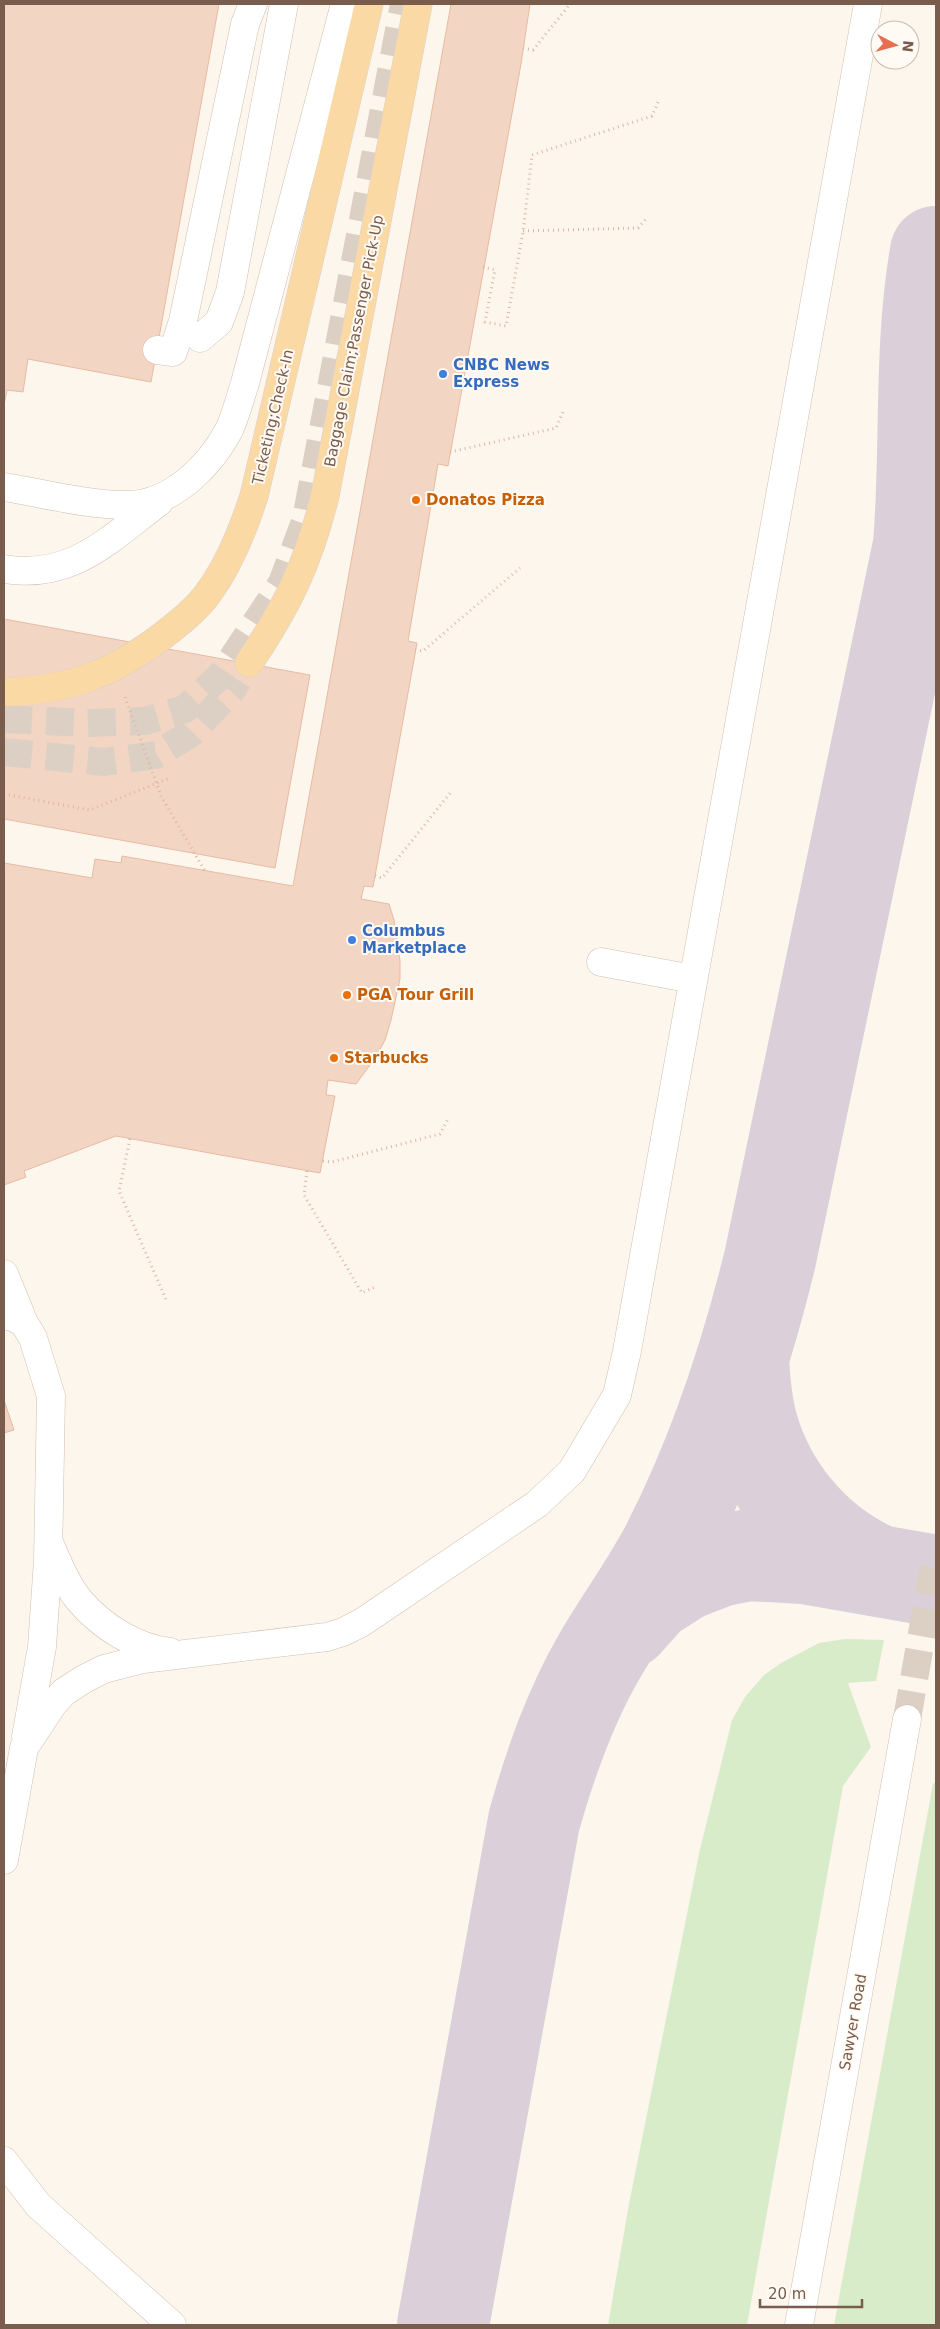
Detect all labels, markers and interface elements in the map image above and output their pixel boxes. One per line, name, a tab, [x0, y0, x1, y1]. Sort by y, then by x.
north arrow	[870, 20, 920, 70]
text: N	[899, 40, 916, 53]
street label: Baggage Claim;Passenger Pick-Up	[321, 214, 387, 468]
street label: Ticketing;Check-In	[248, 348, 297, 487]
place label: CNBC News Express	[453, 356, 550, 391]
marker: CNBC News Express	[437, 368, 449, 380]
place label: Donatos Pizza	[426, 491, 545, 509]
marker: Donatos Pizza	[410, 494, 422, 506]
place label: Columbus Marketplace	[362, 922, 466, 957]
marker: Columbus Marketplace	[346, 934, 358, 946]
place label: PGA Tour Grill	[357, 986, 474, 1004]
marker: PGA Tour Grill	[341, 989, 353, 1001]
place label: Starbucks	[344, 1049, 429, 1067]
marker: Starbucks	[328, 1052, 340, 1064]
street label: Sawyer Road	[836, 1972, 870, 2072]
scale bar	[760, 2276, 862, 2308]
text: 20 m	[768, 2285, 806, 2303]

